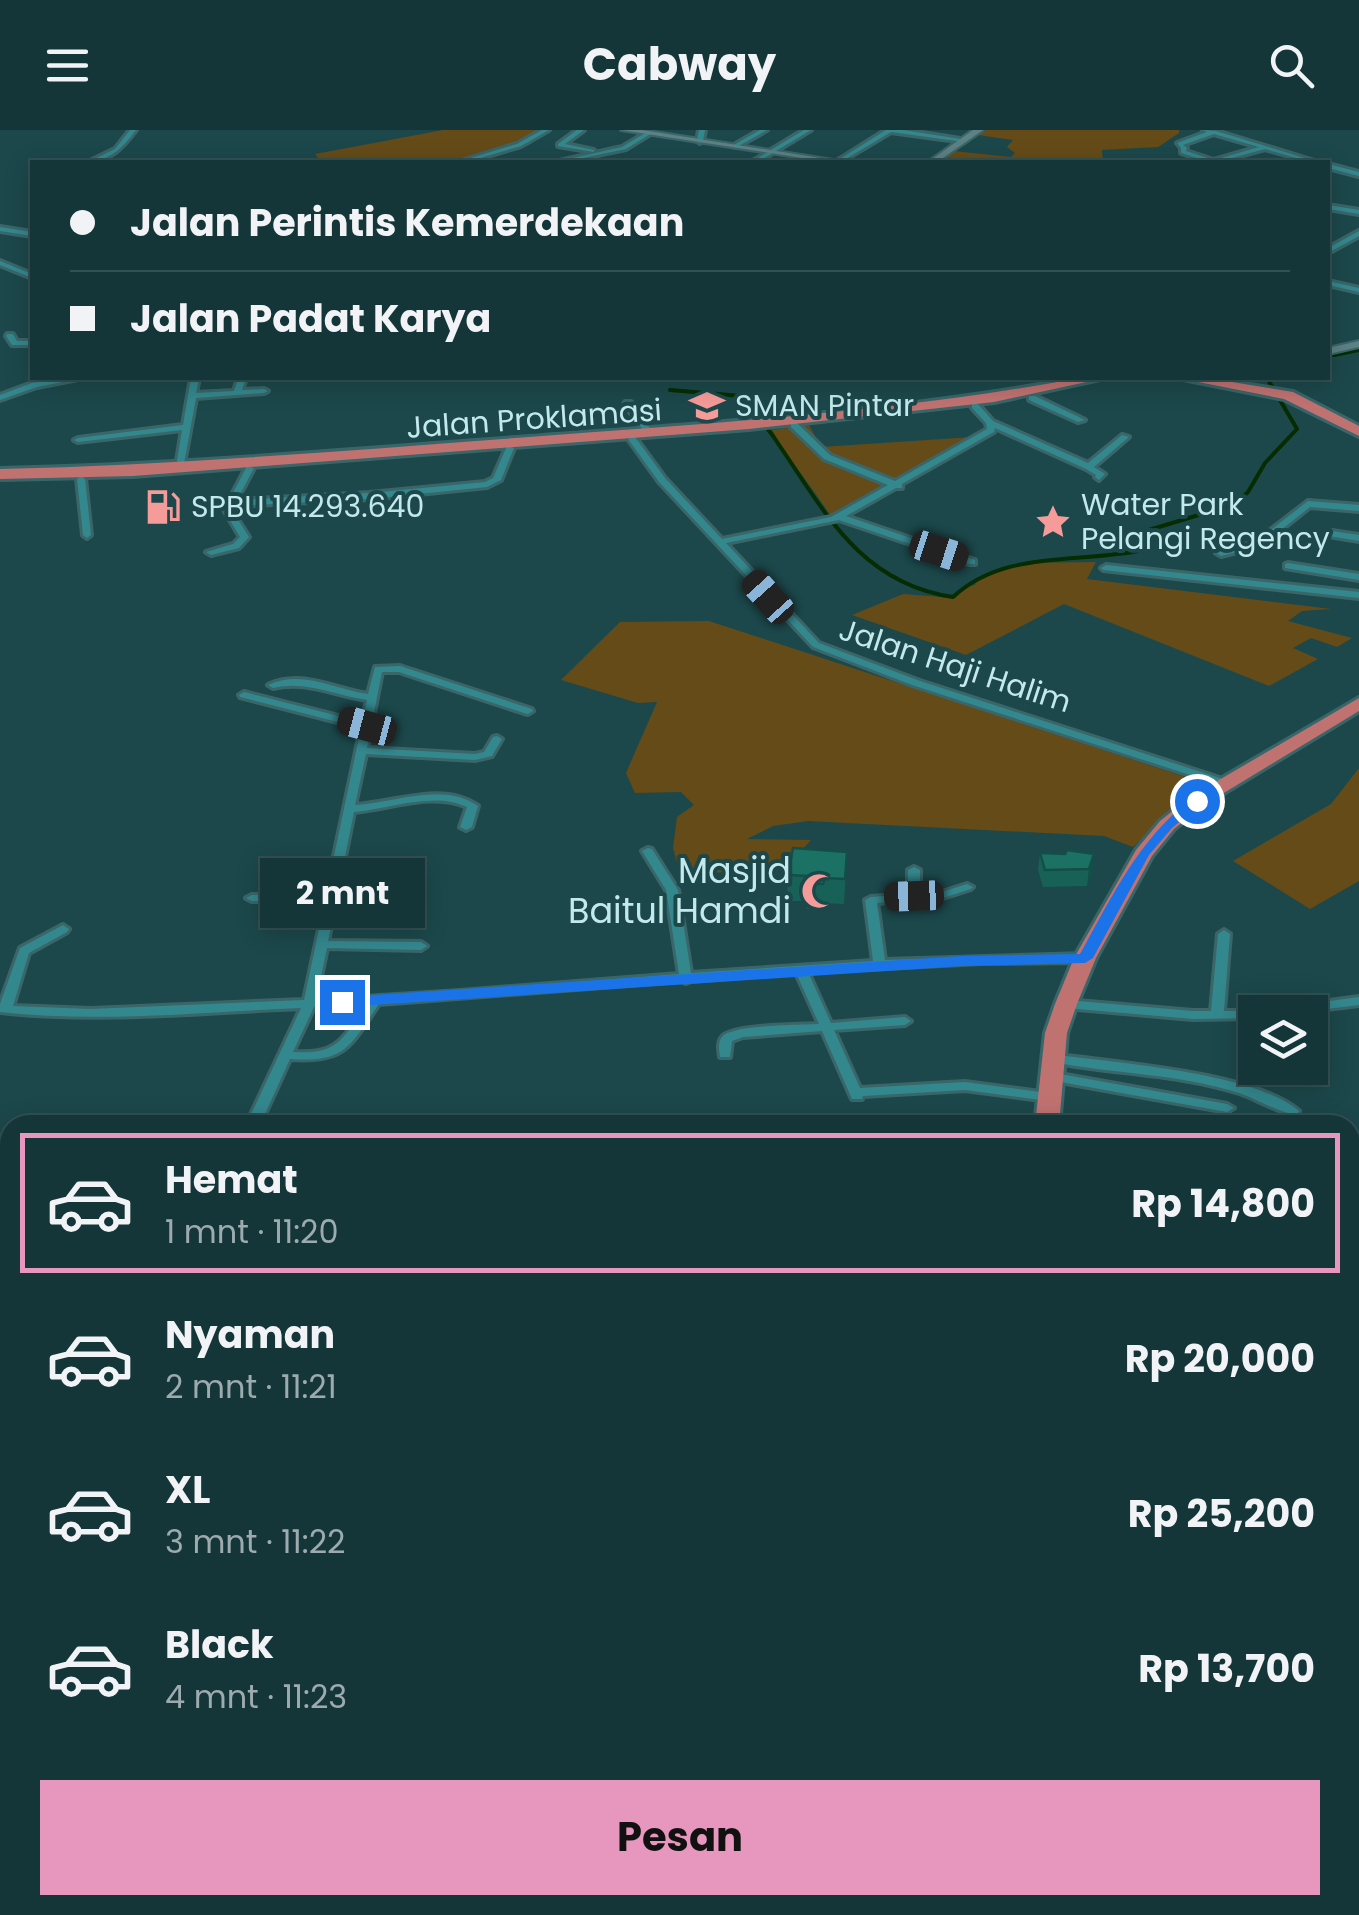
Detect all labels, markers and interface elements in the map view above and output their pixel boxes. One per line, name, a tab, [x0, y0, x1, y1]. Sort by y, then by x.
text: Cabway	[583, 33, 776, 96]
icon: menu	[40, 38, 95, 93]
icon: search	[1264, 38, 1319, 93]
text: Jalan Perintis Kemerdekaan	[130, 196, 684, 249]
text: Jalan Padat Karya	[130, 292, 491, 345]
place label: SMAN Pintar	[735, 384, 914, 427]
school or university icon: SMAN Pintar	[688, 387, 726, 425]
street label: Jalan Proklamasi	[405, 388, 663, 449]
place label: Water Park Pelangi Regency	[1081, 483, 1330, 560]
place label: SPBU 14.293.640	[191, 485, 424, 528]
fuel station icon: SPBU 14.293.640	[144, 488, 182, 526]
place icon: Water Park Pelangi Regency	[1034, 503, 1072, 541]
car	[906, 527, 972, 575]
car	[737, 565, 799, 629]
street label: Jalan Haji Halim	[834, 608, 1077, 723]
car	[334, 704, 400, 748]
route start	[1175, 779, 1220, 824]
place label: Masjid Baitul Hamdi	[568, 846, 791, 935]
callout: 2 mnt	[260, 857, 424, 927]
text: 2 mnt	[296, 870, 389, 915]
mosque icon: Masjid Baitul Hamdi	[800, 872, 838, 910]
car	[883, 880, 945, 912]
route end	[320, 980, 365, 1025]
map controls	[1238, 995, 1328, 1085]
button: layers	[1238, 995, 1328, 1085]
text: Hemat	[165, 1153, 298, 1206]
icon: car	[45, 1158, 135, 1248]
text: Rp 14,800	[1131, 1177, 1315, 1230]
text: 1 mnt · 11:20	[165, 1209, 339, 1254]
text: Nyaman	[165, 1308, 335, 1361]
icon: car	[45, 1313, 135, 1403]
text: Rp 20,000	[1125, 1332, 1315, 1385]
text: 2 mnt · 11:21	[165, 1364, 337, 1409]
text: XL	[165, 1463, 210, 1516]
icon: car	[45, 1468, 135, 1558]
text: Rp 25,200	[1128, 1487, 1315, 1540]
text: 3 mnt · 11:22	[165, 1519, 345, 1564]
text: Black	[165, 1618, 274, 1671]
icon: car	[45, 1623, 135, 1713]
text: Rp 13,700	[1138, 1642, 1315, 1695]
text: 4 mnt · 11:23	[165, 1674, 347, 1719]
button: Pesan	[40, 1780, 1320, 1895]

